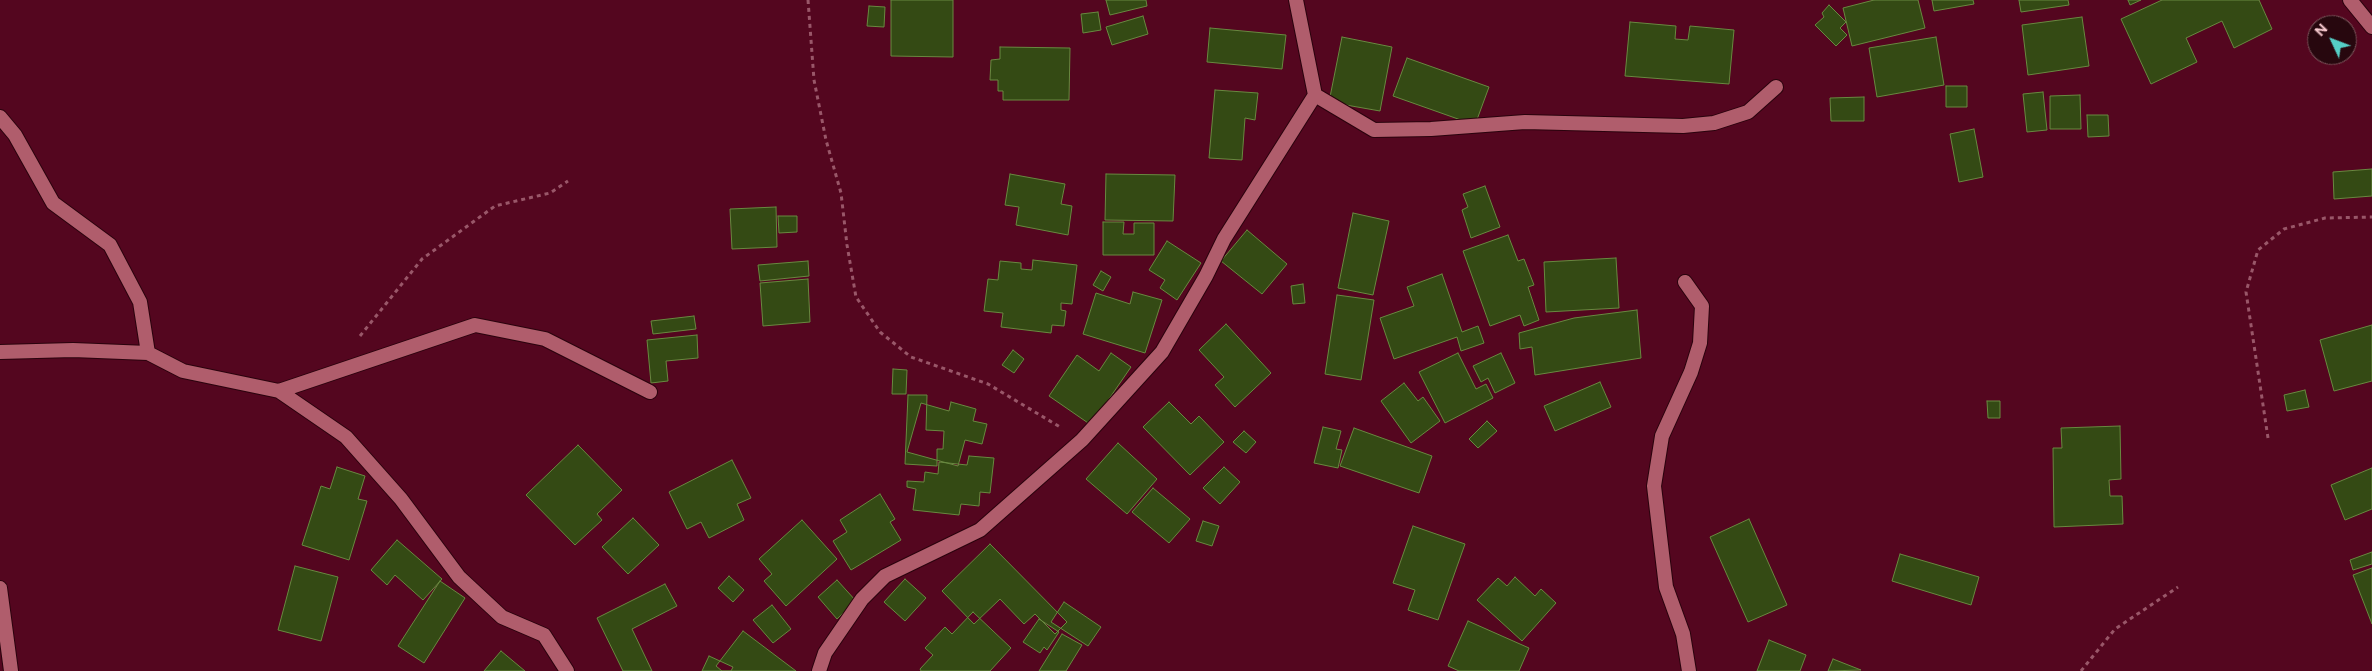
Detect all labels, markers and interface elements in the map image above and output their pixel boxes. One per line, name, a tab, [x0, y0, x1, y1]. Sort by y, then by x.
north arrow	[2307, 15, 2357, 65]
text: N	[2311, 20, 2331, 40]

